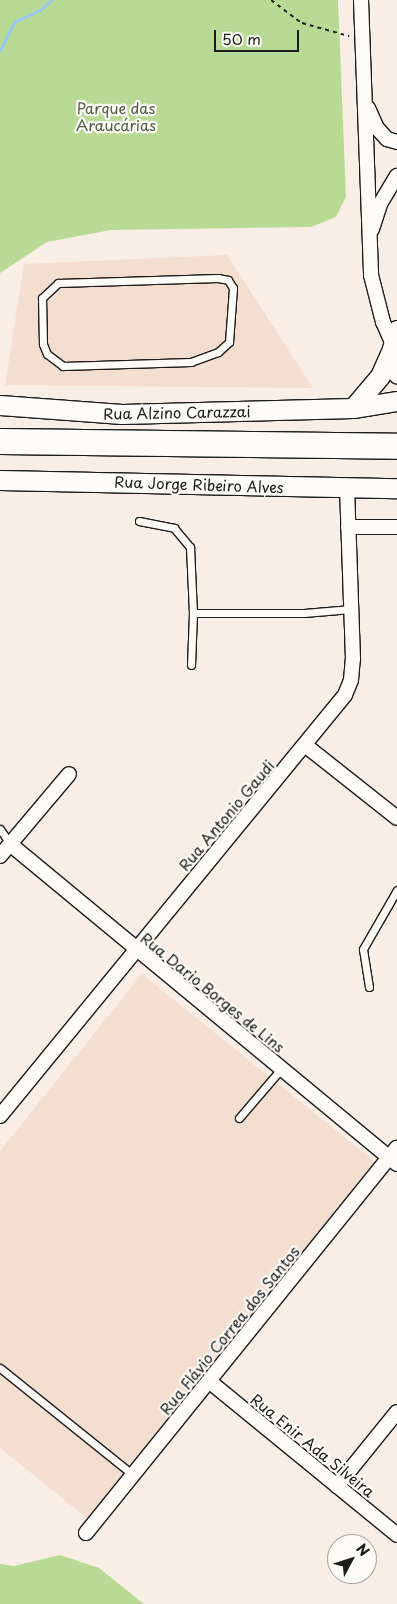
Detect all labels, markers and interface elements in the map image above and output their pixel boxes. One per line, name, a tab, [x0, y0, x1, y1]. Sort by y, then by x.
scale bar	[217, 20, 302, 52]
text: 50 m	[222, 27, 261, 50]
park label: Parque das Araucárias	[76, 98, 156, 133]
street label: Rua Alzino Carazzai	[103, 402, 251, 422]
street label: Rua Jorge Ribeiro Alves	[114, 472, 284, 496]
street label: Rua Antonio Gaudi	[175, 756, 277, 874]
street label: Rua Dario Borges de Lins	[137, 928, 289, 1056]
street label: Rua Flávio Correa dos Santos	[155, 1241, 303, 1419]
street label: Rua Enir Ada Silveira	[247, 1389, 379, 1501]
north arrow	[327, 1534, 377, 1584]
text: N	[351, 1539, 375, 1561]

